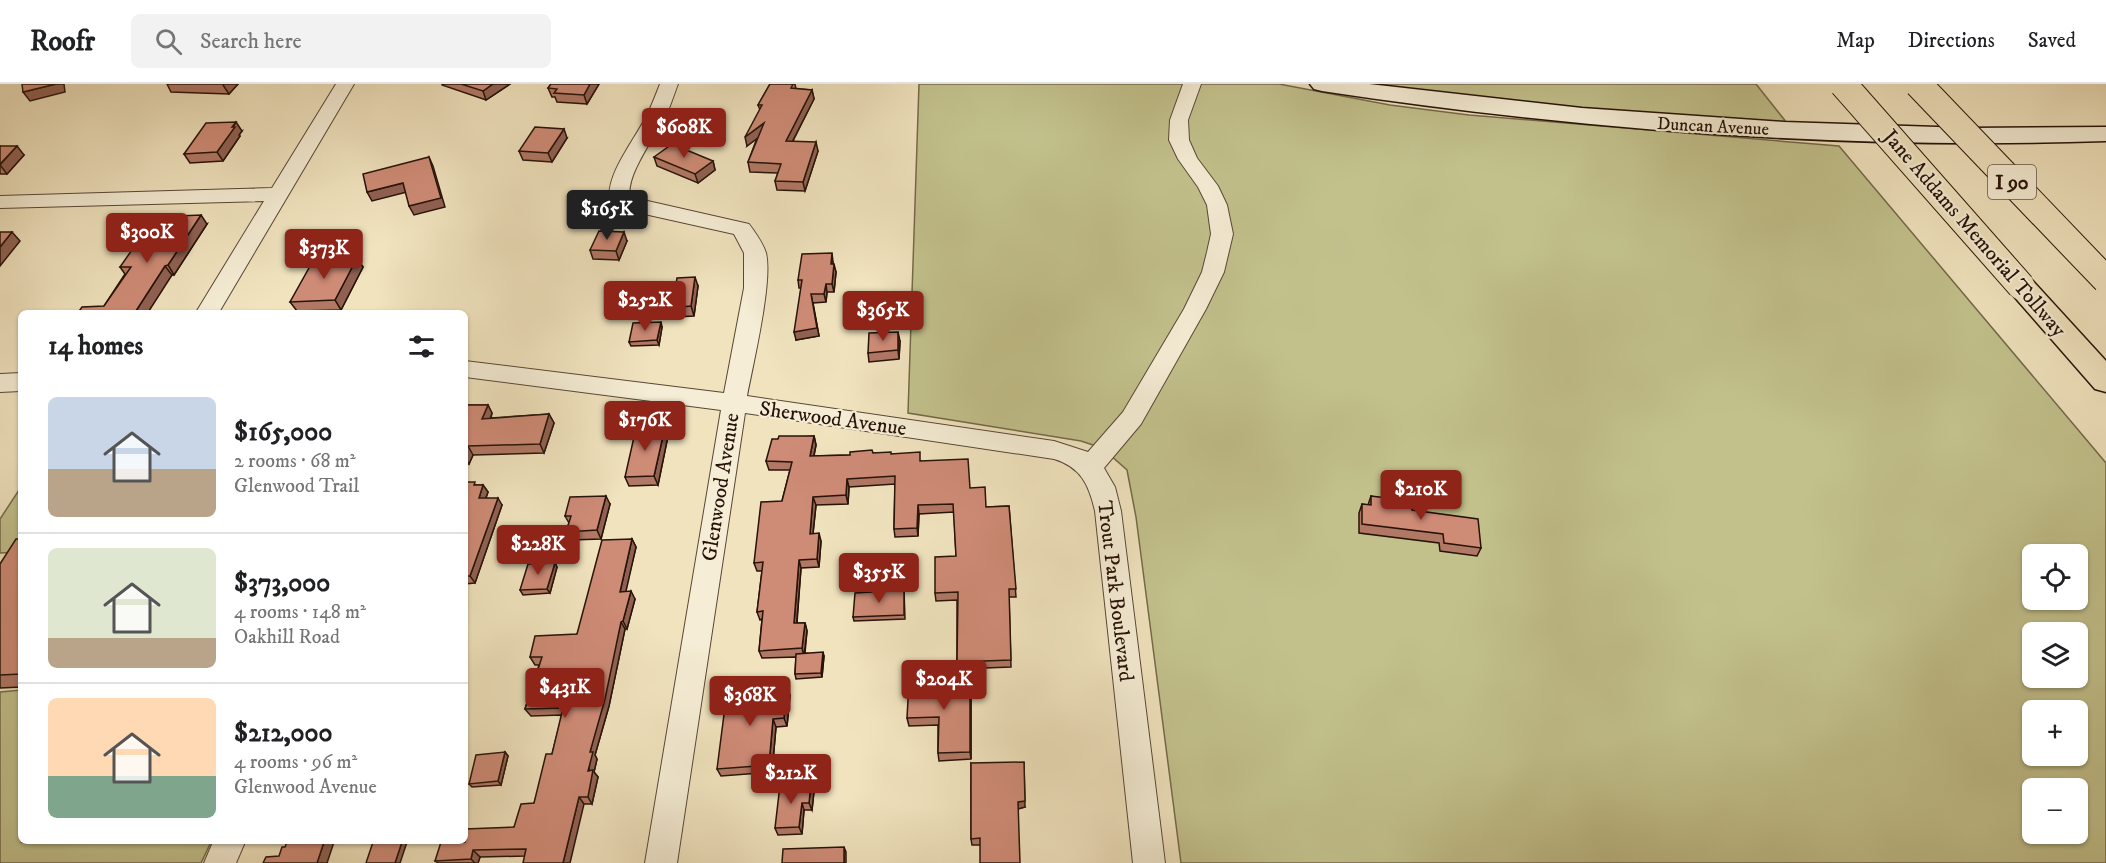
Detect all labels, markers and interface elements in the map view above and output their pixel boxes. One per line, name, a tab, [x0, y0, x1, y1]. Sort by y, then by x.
search box	[131, 14, 551, 68]
text: Roofr	[30, 24, 95, 59]
icon: search	[152, 25, 185, 58]
text: Search here	[200, 28, 302, 55]
text: Map	[1836, 28, 1875, 54]
text: Directions	[1908, 28, 1995, 54]
text: Saved	[2028, 28, 2076, 54]
pin: $608K	[642, 108, 726, 159]
street label: Duncan Avenue	[1656, 113, 1769, 141]
text: $608K	[656, 115, 712, 140]
street label: Jane Addams Memorial Tollway	[1876, 123, 2072, 343]
road number: I 90	[1988, 165, 2036, 199]
pin: $165K	[565, 190, 649, 241]
text: $165K	[581, 197, 633, 222]
pin: $300K	[105, 213, 189, 264]
text: $300K	[120, 220, 174, 245]
pin: $373K	[282, 229, 366, 280]
text: $373K	[299, 236, 349, 261]
pin: $252K	[603, 281, 687, 332]
text: $252K	[618, 288, 672, 313]
pin: $365K	[841, 291, 925, 342]
text: $365K	[857, 298, 909, 323]
text: 14 homes	[48, 330, 143, 363]
icon: filters	[405, 330, 438, 363]
street label: Sherwood Avenue	[758, 396, 908, 442]
pin: $176K	[603, 401, 687, 452]
text: $176K	[618, 408, 672, 433]
street label: Glenwood Avenue	[696, 411, 746, 563]
text: $165,000	[234, 416, 332, 449]
icon: home	[96, 421, 168, 493]
text: 2 rooms · 68 m²	[234, 449, 356, 474]
pin: $210K	[1379, 470, 1463, 521]
text: Glenwood Trail	[234, 474, 359, 499]
text: $210K	[1395, 477, 1447, 502]
street label: Trout Park Boulevard	[1091, 499, 1139, 683]
pin: $228K	[496, 525, 580, 576]
text: $228K	[511, 532, 565, 557]
map controls	[2022, 544, 2088, 844]
button: locate	[2022, 544, 2088, 610]
pin: $355K	[837, 553, 921, 604]
text: $355K	[853, 560, 905, 585]
text: $373,000	[234, 567, 330, 600]
icon: home	[96, 572, 168, 644]
text: 4 rooms · 148 m²	[234, 600, 366, 625]
button: layers	[2022, 622, 2088, 688]
text: Oakhill Road	[234, 625, 340, 650]
pin: $204K	[902, 660, 986, 711]
text: $204K	[915, 667, 973, 692]
pin: $431K	[523, 668, 607, 719]
text: $431K	[539, 675, 591, 700]
pin: $368K	[708, 676, 792, 727]
text: $368K	[724, 683, 776, 708]
button: +	[2022, 700, 2088, 766]
text: $212,000	[234, 717, 333, 750]
icon: home	[96, 722, 168, 794]
text: 4 rooms · 96 m²	[234, 750, 357, 775]
pin: $212K	[749, 754, 833, 805]
text: $212K	[765, 761, 817, 786]
text: Glenwood Avenue	[234, 775, 377, 800]
button: −	[2022, 778, 2088, 844]

